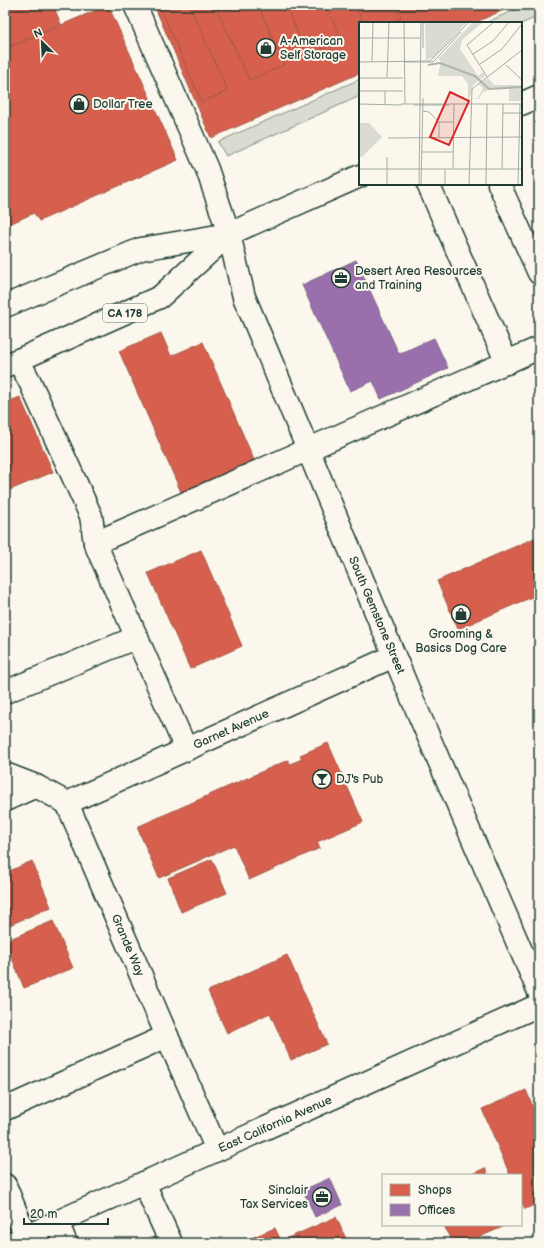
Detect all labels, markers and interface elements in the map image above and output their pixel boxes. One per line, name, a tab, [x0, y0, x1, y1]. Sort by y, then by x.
north arrow	[22, 22, 62, 62]
inset map	[359, 22, 522, 185]
text: N	[32, 26, 45, 41]
place label: A-American Self Storage	[280, 34, 346, 63]
shop icon: A-American Self Storage	[255, 37, 277, 59]
shop icon: Dollar Tree	[68, 93, 90, 115]
place label: Dollar Tree	[93, 97, 153, 112]
place label: Desert Area Resources and Training	[355, 264, 482, 293]
office icon: Desert Area Resources and Training	[330, 267, 352, 289]
road number: CA 178	[103, 304, 147, 322]
street label: South Gemstone Street	[345, 554, 408, 676]
shop icon: Grooming & Basics Dog Care	[450, 603, 472, 625]
place label: Grooming & Basics Dog Care	[415, 627, 507, 656]
street label: Garnet Avenue	[191, 706, 271, 753]
bar icon: DJ's Pub	[311, 768, 333, 790]
place label: DJ's Pub	[336, 772, 384, 787]
street label: Grande Way	[108, 912, 148, 979]
street label: East California Avenue	[216, 1093, 334, 1156]
legend	[382, 1174, 522, 1226]
place label: Sinclair Tax Services	[240, 1183, 309, 1212]
text: Shops	[418, 1183, 452, 1198]
office icon: Sinclair Tax Services	[311, 1186, 333, 1208]
scale bar	[24, 1200, 108, 1226]
text: Offices	[418, 1203, 455, 1218]
text: 20 m	[30, 1207, 57, 1222]

